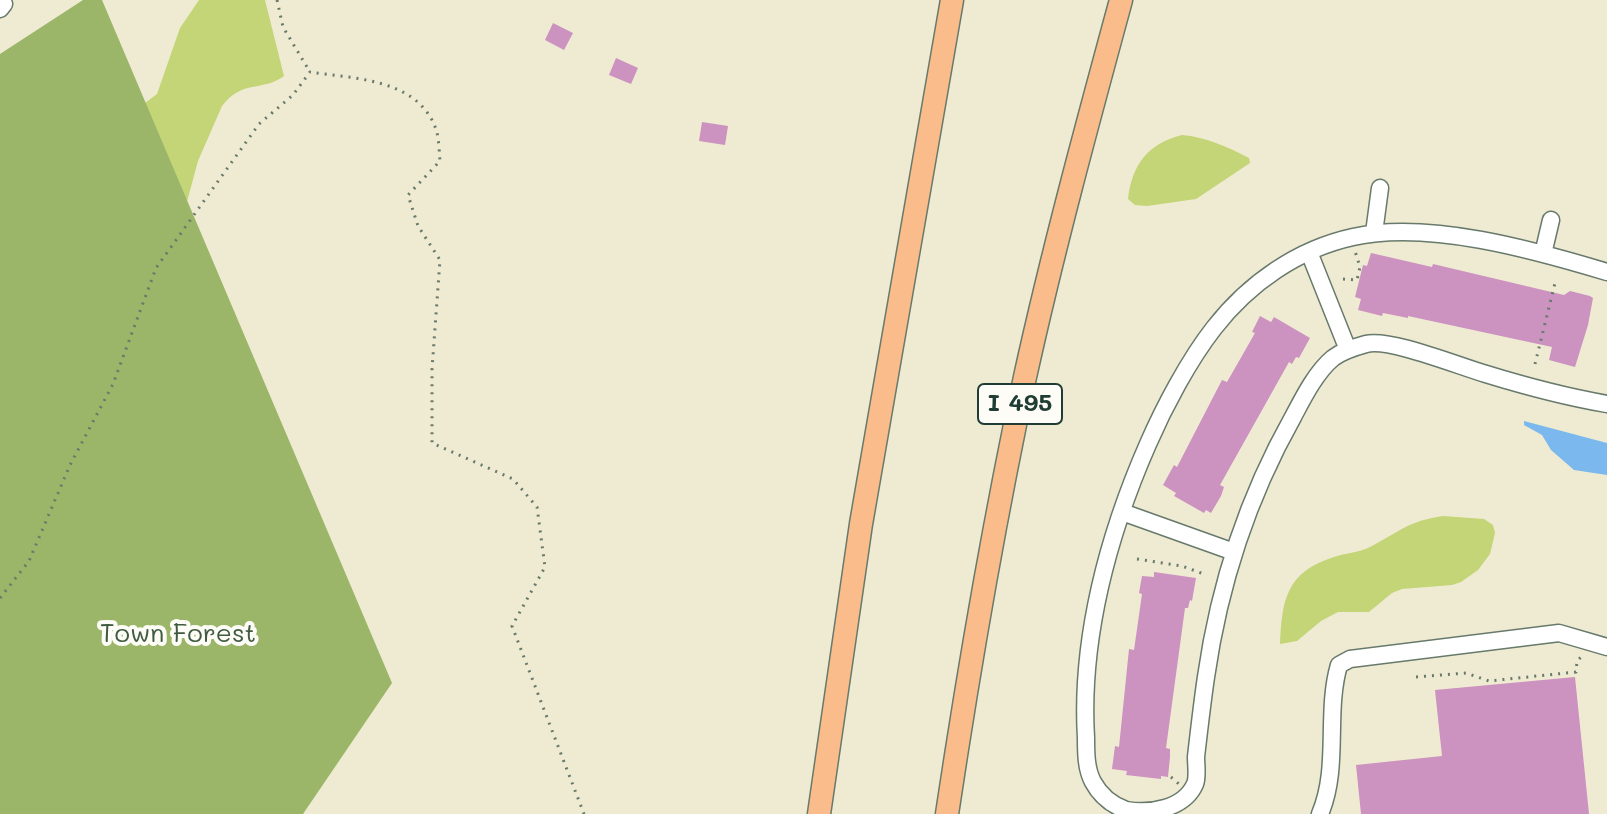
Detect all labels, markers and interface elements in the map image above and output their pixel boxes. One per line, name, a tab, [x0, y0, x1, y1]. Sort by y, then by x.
road number: I 495	[978, 384, 1062, 424]
park label: Town Forest	[100, 618, 256, 650]

